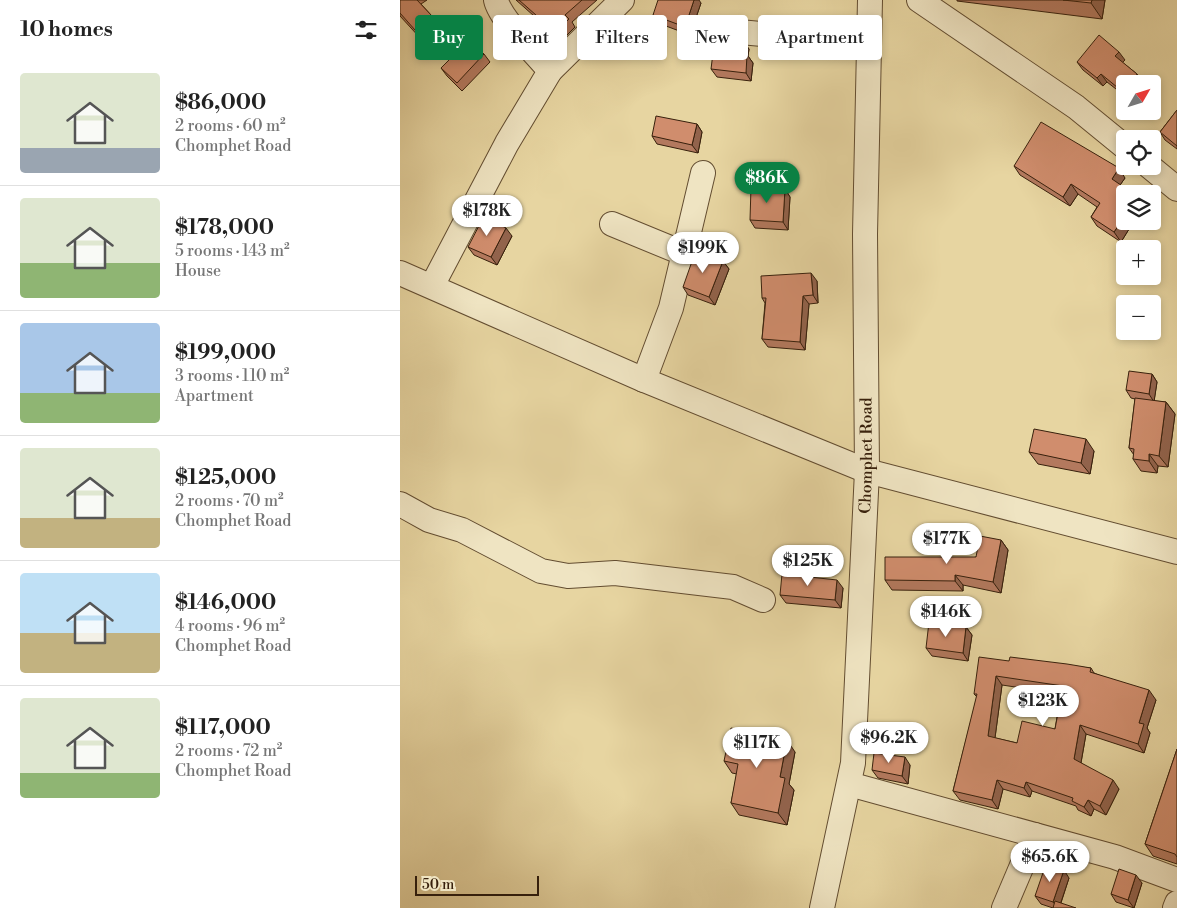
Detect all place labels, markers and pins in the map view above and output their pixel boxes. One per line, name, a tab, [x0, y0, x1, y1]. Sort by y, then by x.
pin: $86K	[737, 162, 797, 204]
pin: $178K	[452, 194, 522, 237]
pin: $199K	[668, 232, 738, 274]
pin: $177K	[912, 522, 982, 565]
pin: $125K	[773, 544, 843, 587]
pin: $146K	[911, 596, 981, 638]
pin: $123K	[1008, 684, 1078, 727]
pin: $96.2K	[848, 722, 930, 764]
pin: $117K	[722, 726, 792, 769]
pin: $65.6K	[1009, 840, 1091, 883]

